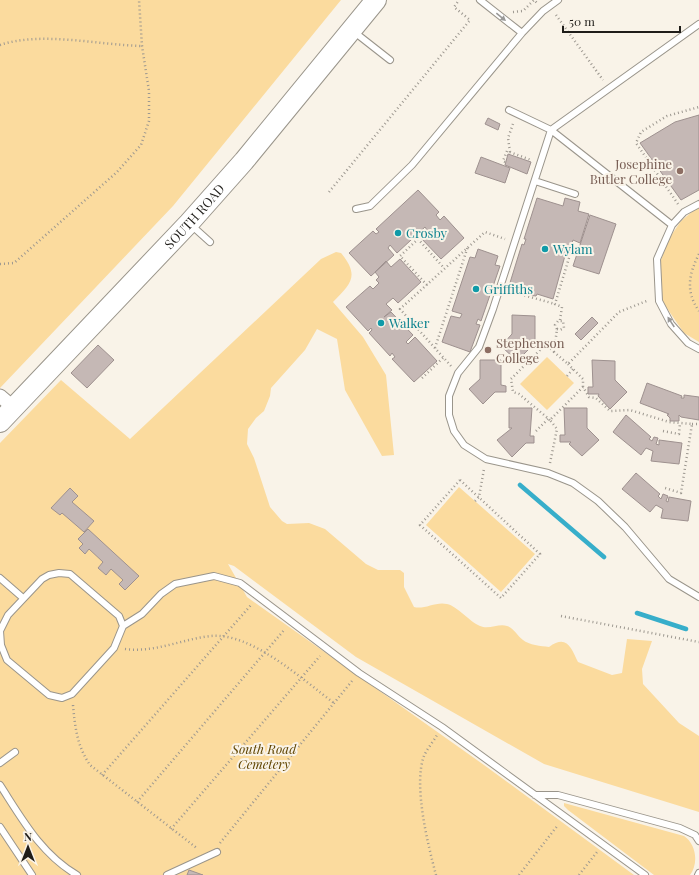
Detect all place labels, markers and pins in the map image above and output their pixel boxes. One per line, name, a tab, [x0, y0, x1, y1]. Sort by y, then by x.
place label: Josephine Butler College	[590, 155, 672, 187]
marker: Josephine Butler College	[675, 166, 685, 176]
place label: Crosby	[406, 224, 448, 241]
marker: Crosby	[393, 228, 403, 238]
place label: Wylam	[552, 240, 593, 257]
marker: Wylam	[540, 244, 550, 254]
place label: Griffiths	[484, 280, 533, 297]
marker: Griffiths	[471, 284, 481, 294]
place label: Walker	[388, 314, 430, 331]
marker: Walker	[376, 318, 386, 328]
place label: Stephenson College	[496, 334, 565, 366]
marker: Stephenson College	[483, 345, 493, 355]

